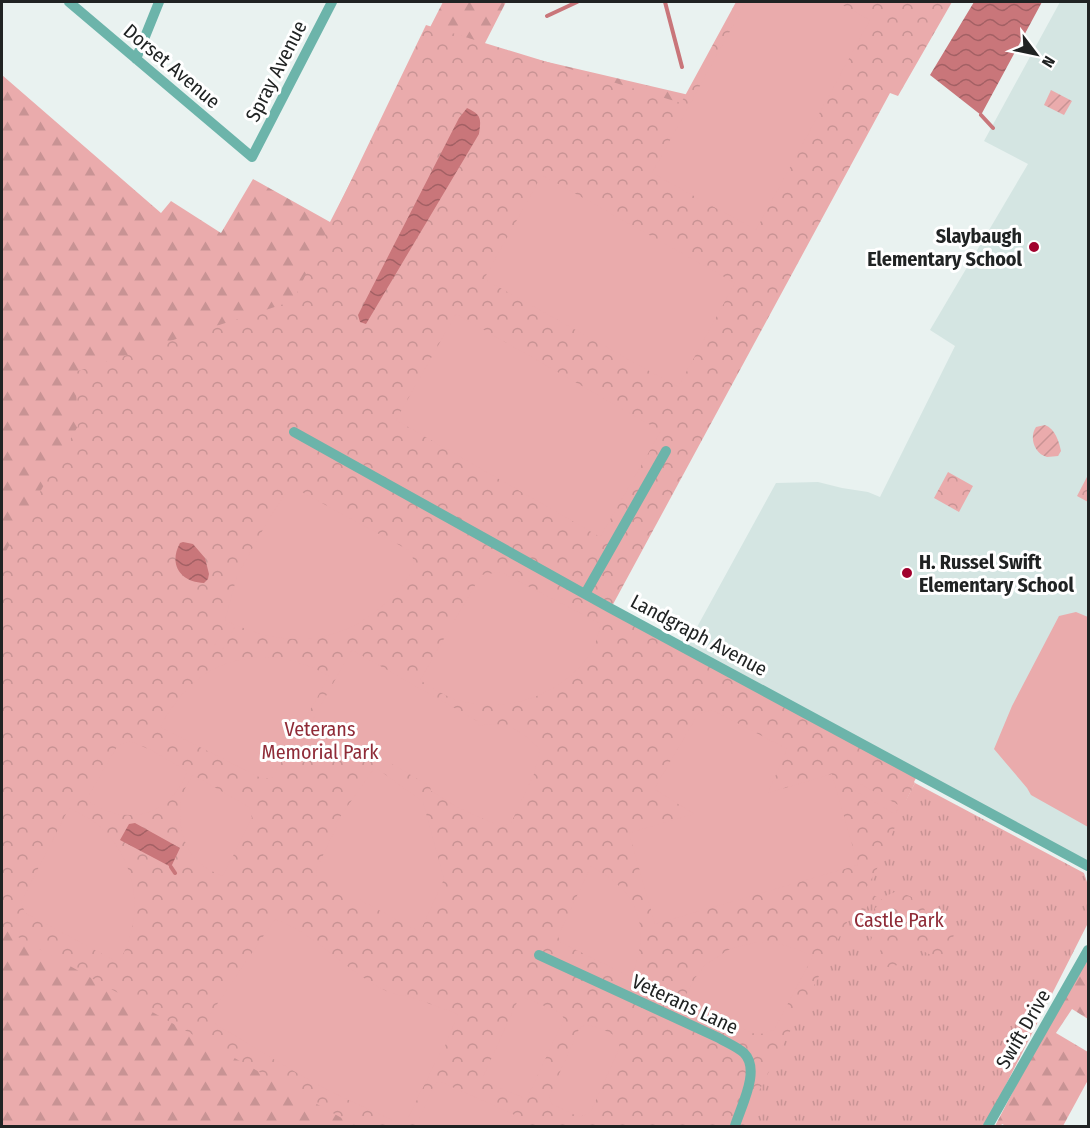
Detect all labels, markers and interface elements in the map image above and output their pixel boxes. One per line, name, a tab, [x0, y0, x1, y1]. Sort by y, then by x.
street label: Spray Avenue	[240, 16, 312, 126]
street label: Dorset Avenue	[119, 19, 225, 113]
north arrow	[1006, 24, 1066, 84]
text: N	[1038, 53, 1059, 71]
place label: Slaybaugh Elementary School	[867, 224, 1023, 271]
marker: Slaybaugh Elementary School	[1027, 240, 1041, 254]
place label: H. Russel Swift Elementary School	[919, 550, 1074, 597]
marker: H. Russel Swift Elementary School	[900, 566, 914, 580]
street label: Landgraph Avenue	[627, 589, 771, 681]
park label: Veterans Memorial Park	[261, 717, 379, 764]
park label: Castle Park	[854, 908, 945, 932]
street label: Veterans Lane	[628, 969, 742, 1039]
street label: Swift Drive	[991, 985, 1055, 1073]

